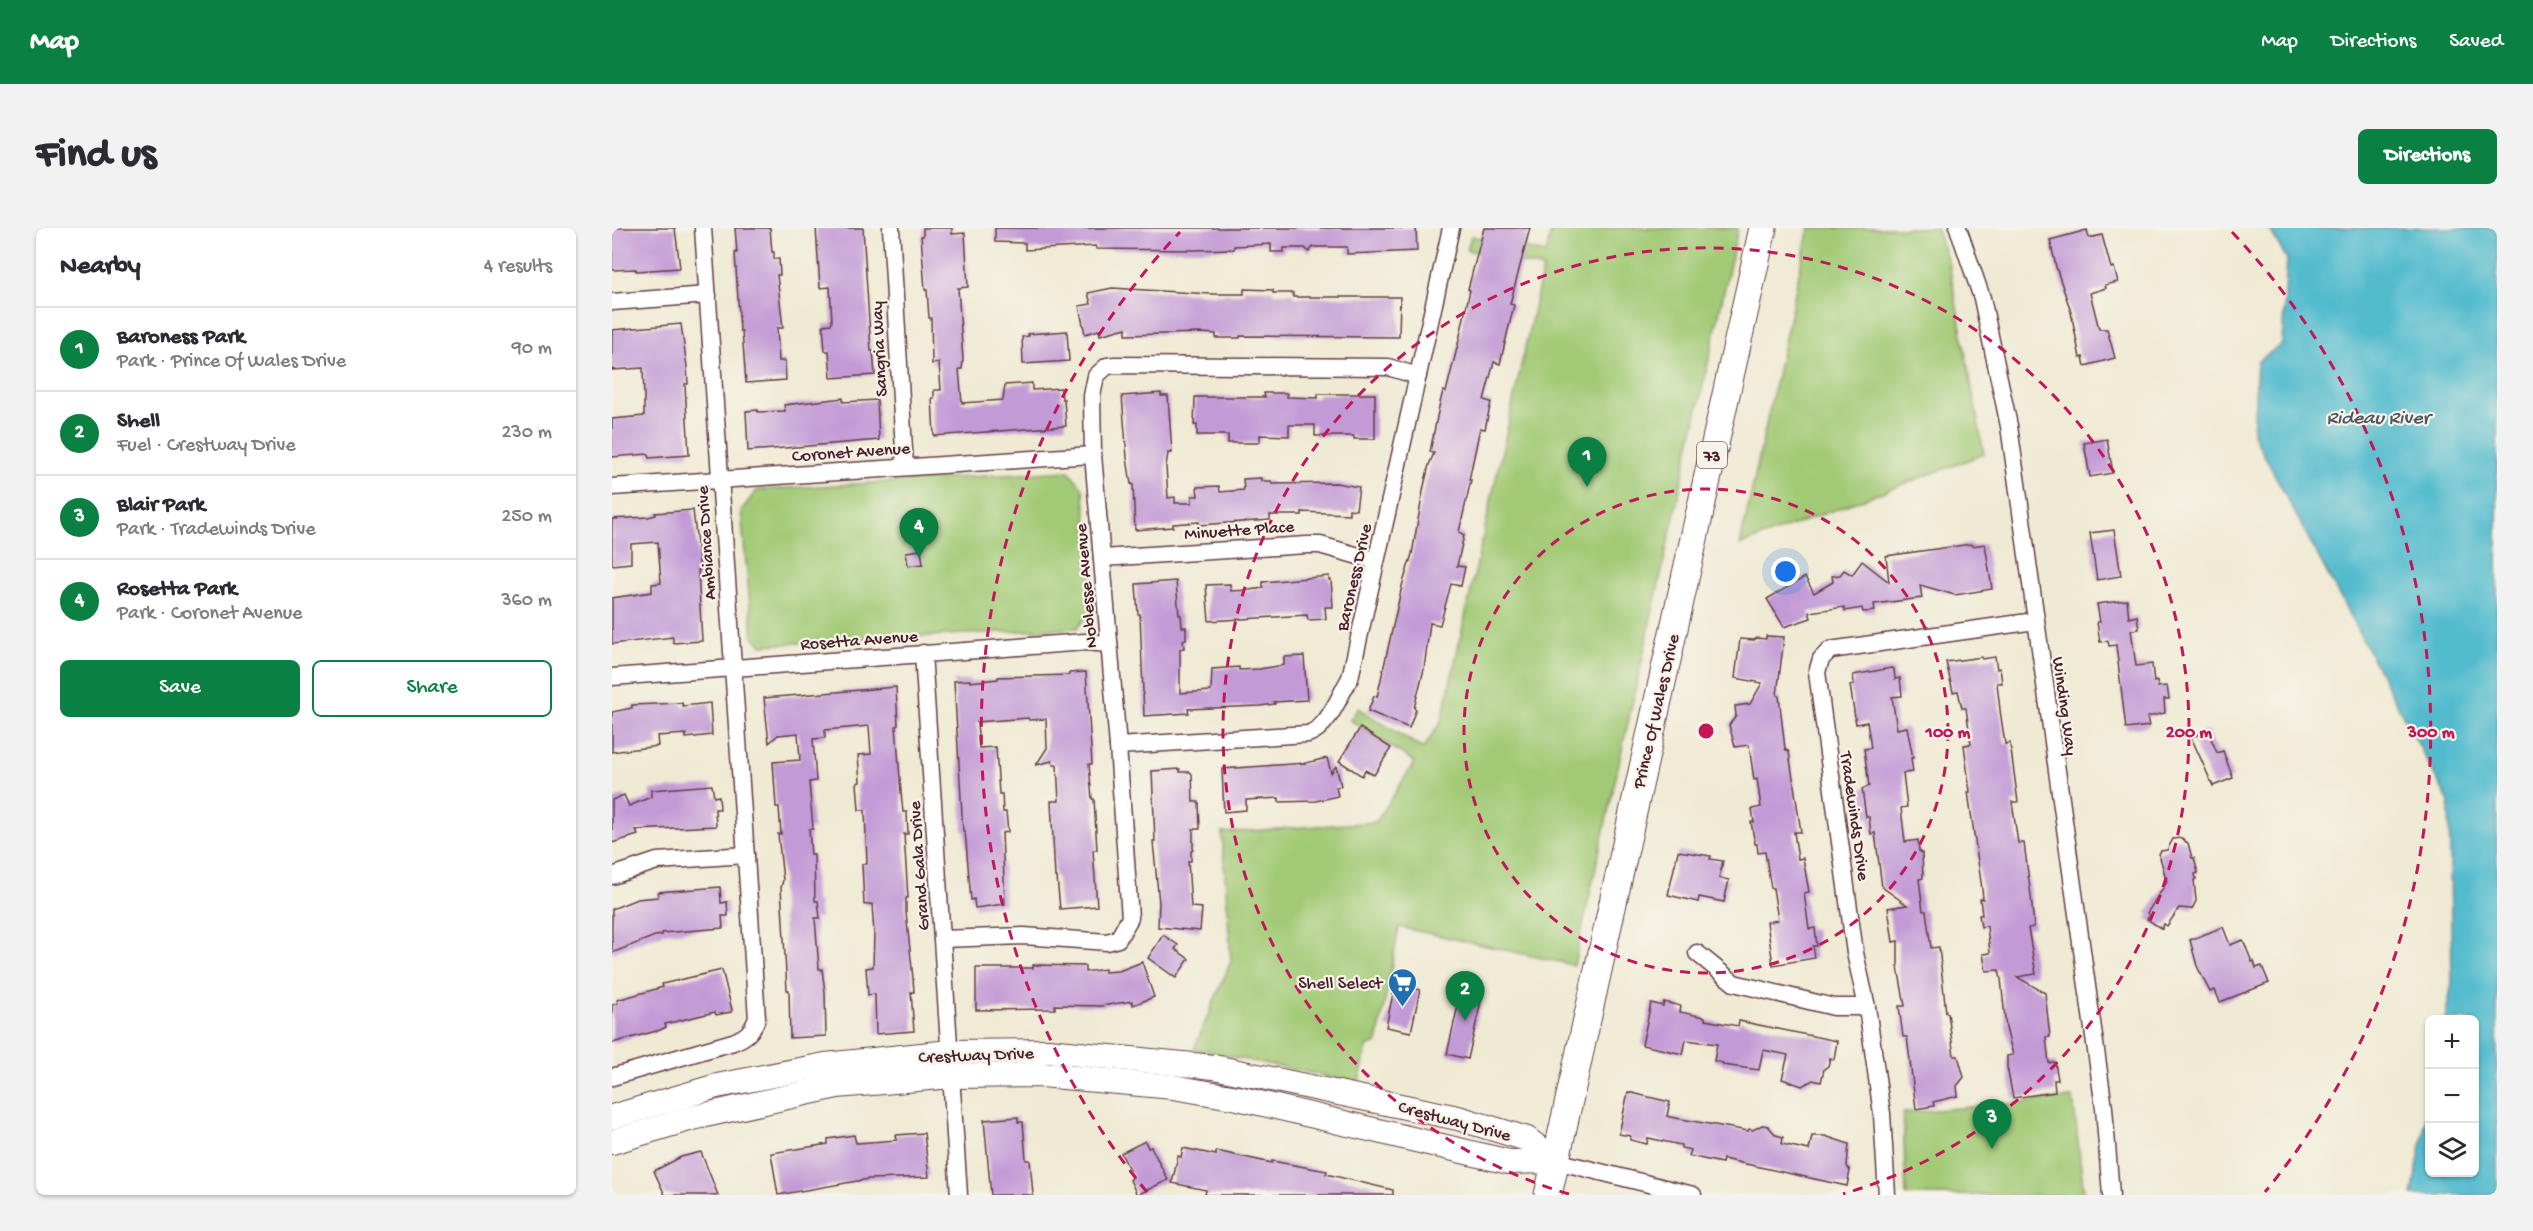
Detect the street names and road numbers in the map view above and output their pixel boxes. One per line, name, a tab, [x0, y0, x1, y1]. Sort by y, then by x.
street label: Sangria Way	[867, 300, 893, 397]
street label: Coronet Avenue	[791, 439, 912, 468]
road number: 73	[1697, 442, 1727, 468]
street label: Ambiance Drive	[693, 484, 722, 601]
street label: Minuette Place	[1183, 517, 1296, 546]
street label: Baroness Drive	[1333, 521, 1378, 634]
street label: Noblesse Avenue	[1072, 522, 1103, 649]
street label: Rosetta Avenue	[800, 627, 919, 656]
street label: Prince Of Wales Drive	[1629, 632, 1686, 792]
street label: Winding Way	[2046, 656, 2081, 757]
street label: Tradewinds Drive	[1834, 749, 1873, 883]
street label: Grand Gala Drive	[905, 800, 935, 931]
street label: Crestway Drive	[918, 1044, 1035, 1069]
street label: Crestway Drive	[1396, 1097, 1514, 1148]

